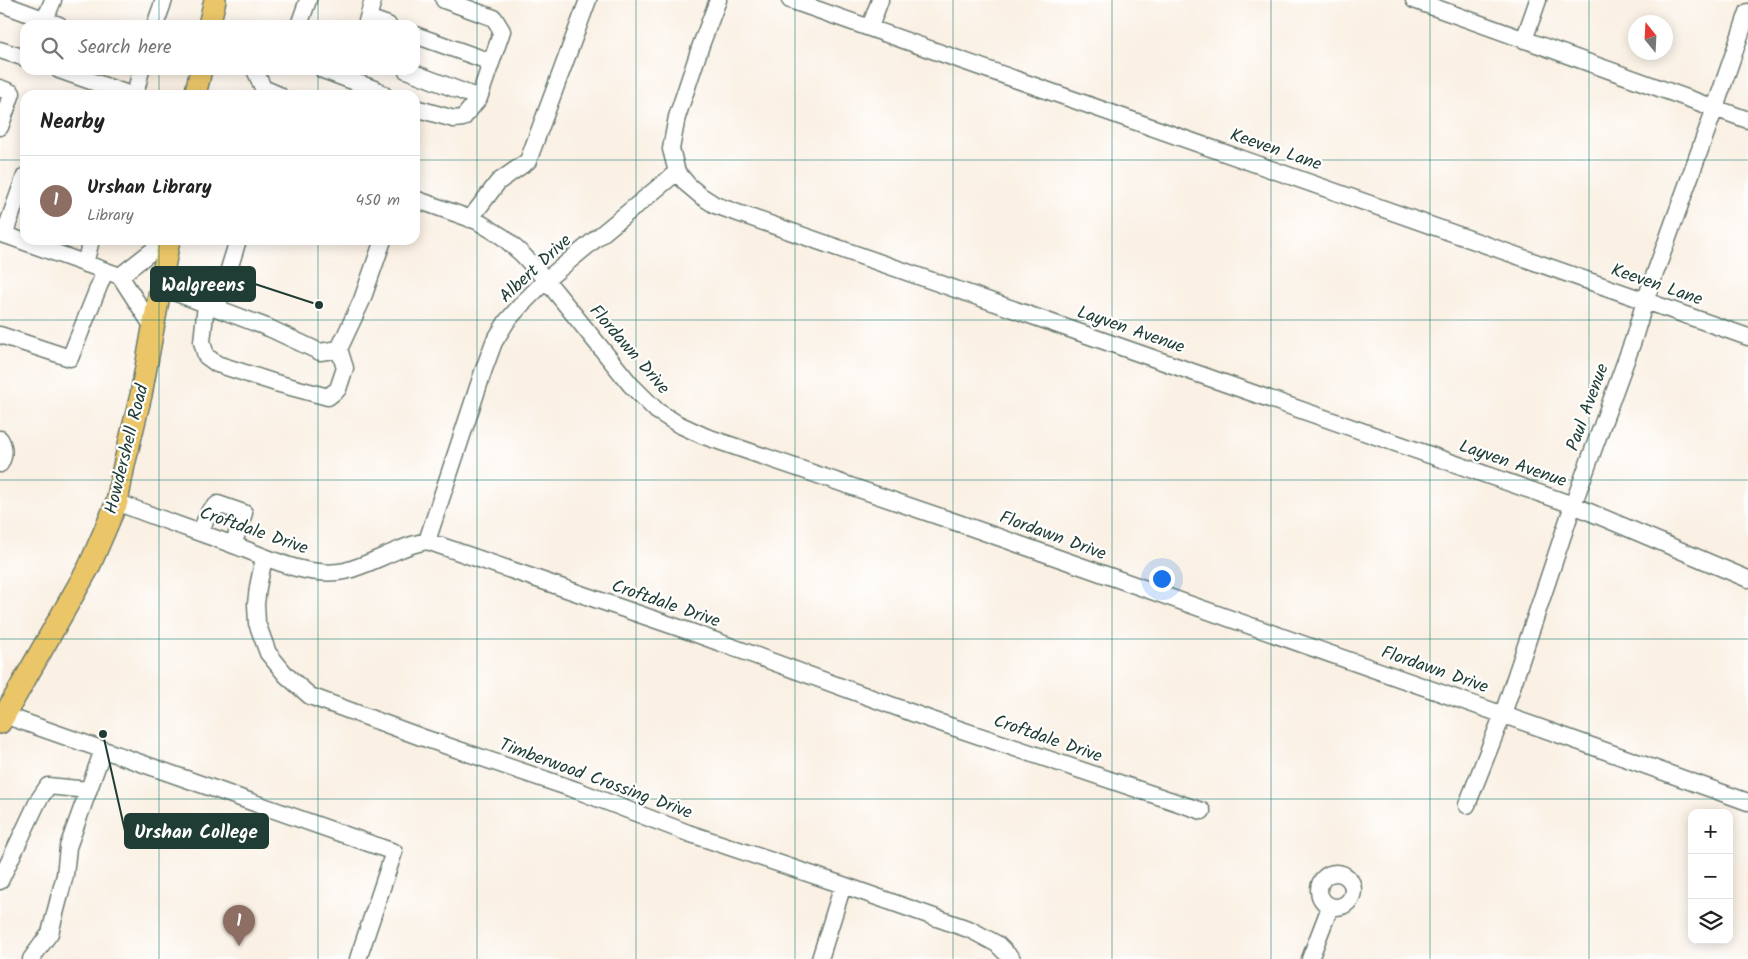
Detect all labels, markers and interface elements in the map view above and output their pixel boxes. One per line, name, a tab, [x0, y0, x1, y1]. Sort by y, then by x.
north arrow	[1628, 15, 1673, 60]
search box	[20, 20, 420, 75]
text: Search here	[78, 33, 172, 63]
icon: search	[38, 34, 66, 62]
text: Nearby	[40, 106, 105, 139]
street label: Keeven Lane	[1226, 121, 1325, 180]
text: Urshan Library	[87, 173, 212, 203]
text: 1	[54, 188, 58, 213]
text: 450 m	[355, 188, 400, 213]
text: Library	[87, 203, 134, 228]
street label: Albert Drive	[493, 228, 579, 311]
street label: Keeven Lane	[1607, 256, 1706, 315]
callout: Walgreens	[151, 267, 255, 301]
text: Walgreens	[161, 271, 245, 301]
street label: Flordawn Drive	[581, 298, 676, 402]
street label: Layven Avenue	[1073, 298, 1188, 362]
street label: Paul Avenue	[1559, 360, 1618, 455]
street label: Howdershell Road	[97, 380, 158, 517]
street label: Layven Avenue	[1455, 432, 1570, 496]
street label: Croftdale Drive	[195, 499, 312, 564]
street label: Flordawn Drive	[995, 504, 1110, 569]
your location	[1149, 566, 1175, 592]
street label: Croftdale Drive	[607, 572, 724, 637]
street label: Flordawn Drive	[1377, 639, 1492, 702]
street label: Croftdale Drive	[989, 707, 1106, 772]
street label: Timberwood Crossing Drive	[495, 731, 696, 828]
map controls	[1688, 809, 1733, 944]
button: +	[1688, 809, 1733, 854]
callout: Urshan College	[125, 814, 268, 848]
text: Urshan College	[134, 818, 258, 848]
button: −	[1688, 854, 1733, 899]
button: layers	[1688, 899, 1733, 944]
pin: 1	[223, 905, 255, 946]

